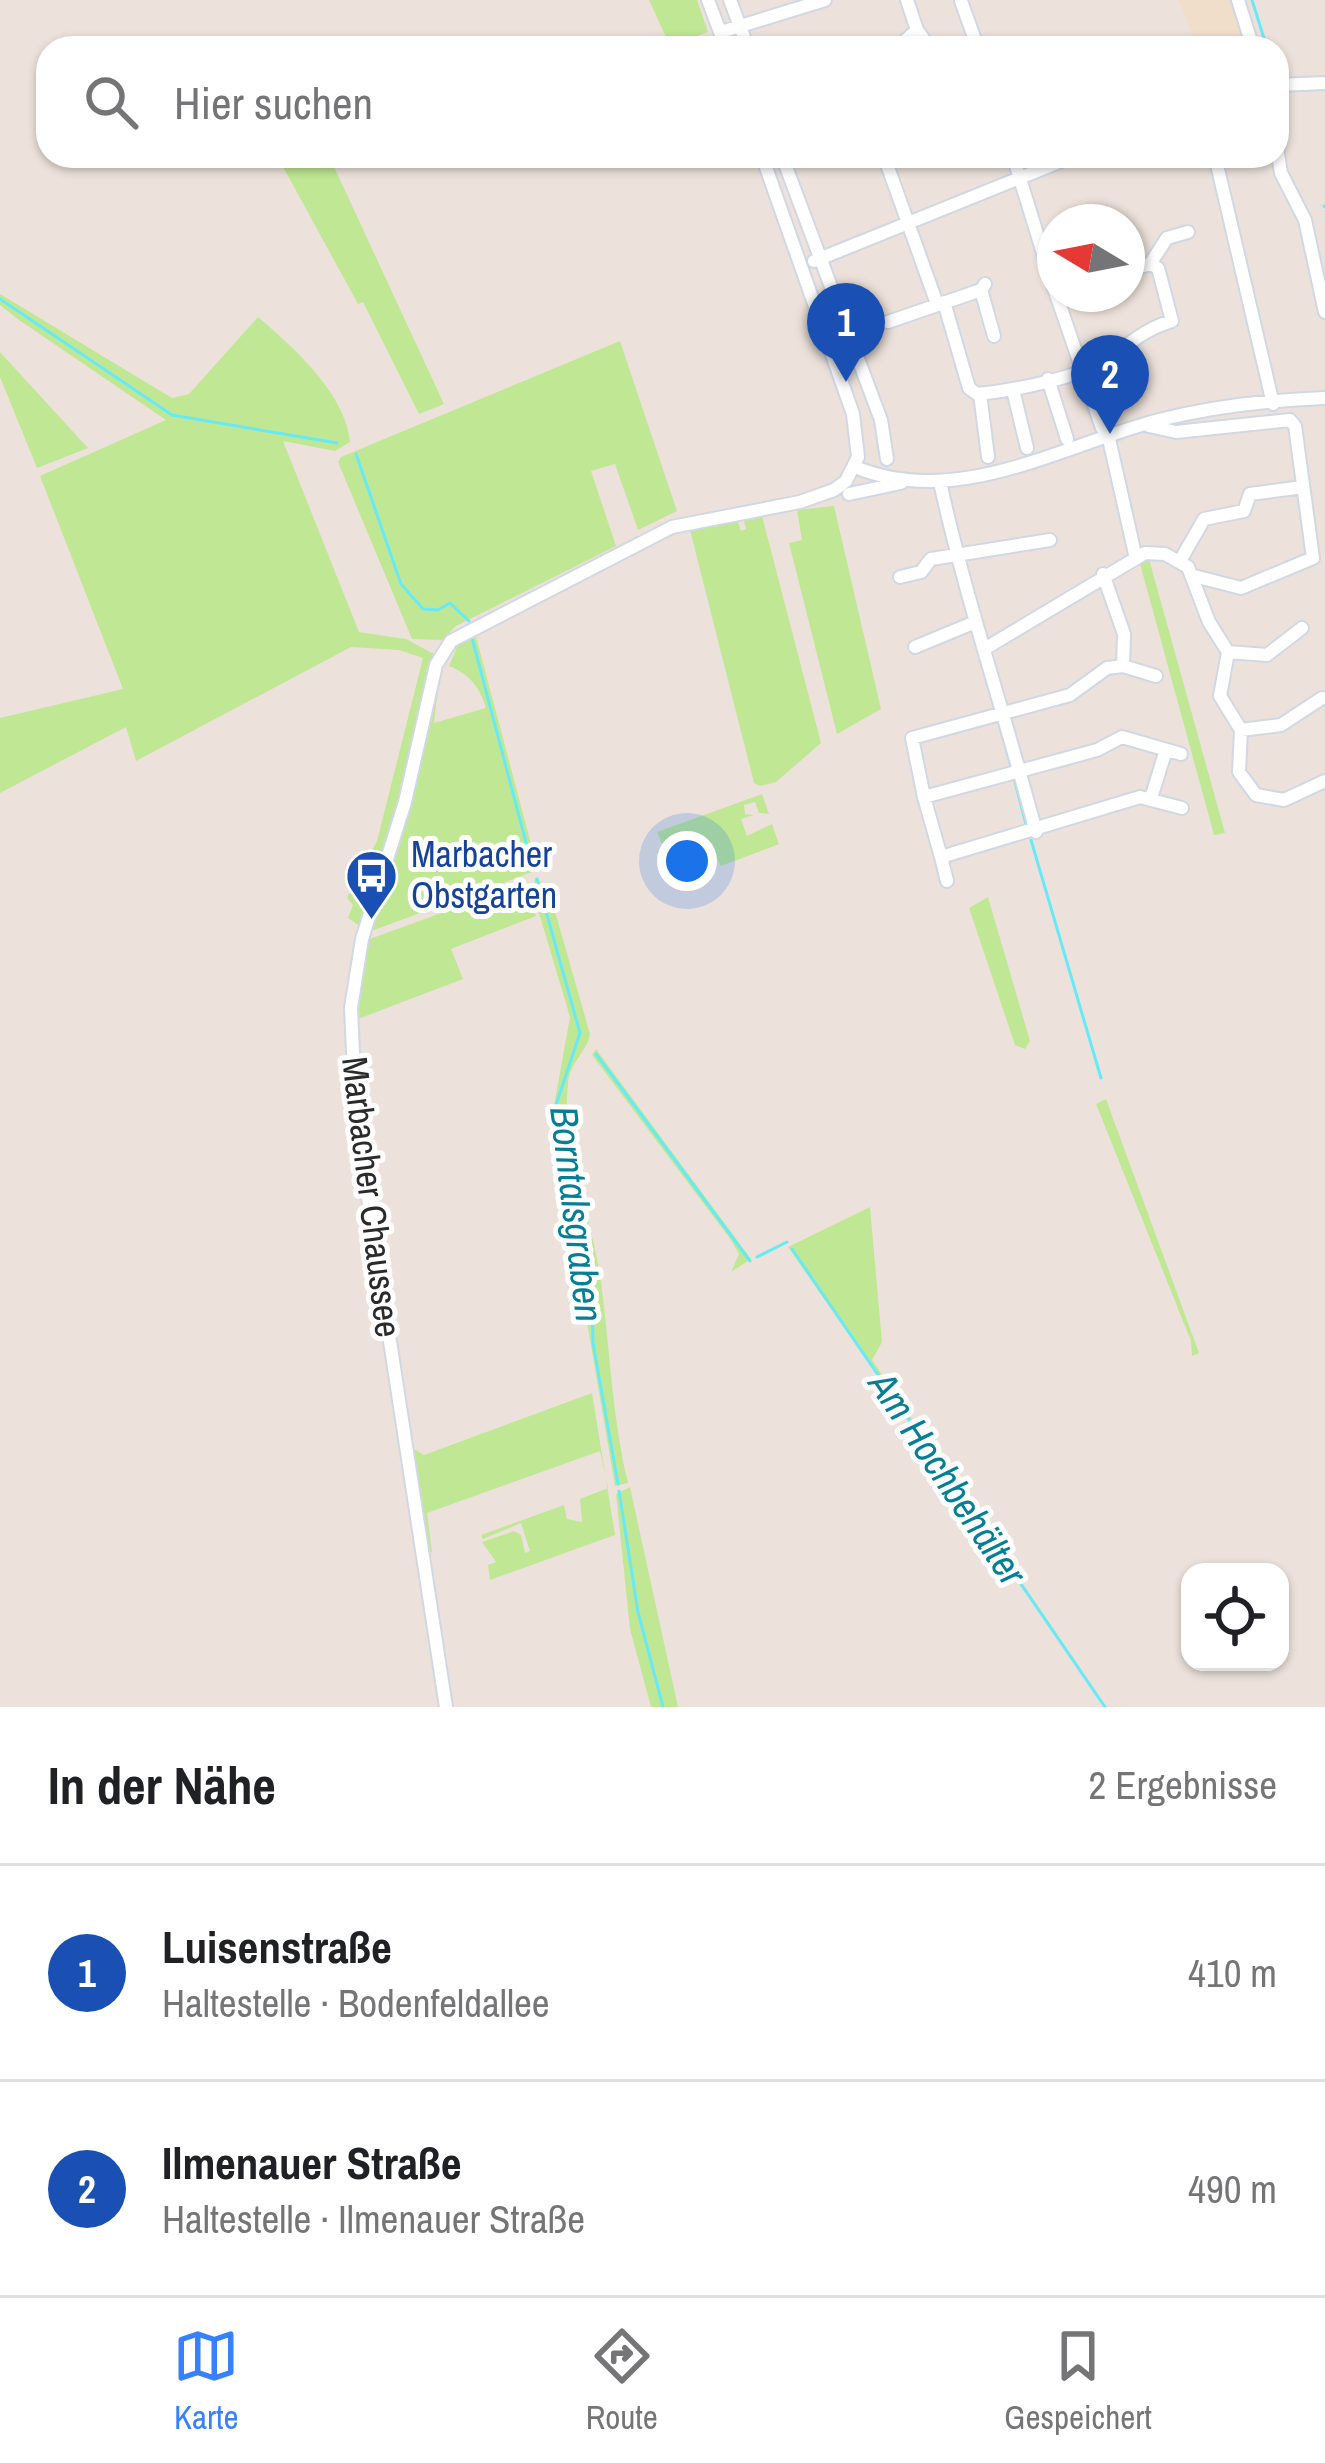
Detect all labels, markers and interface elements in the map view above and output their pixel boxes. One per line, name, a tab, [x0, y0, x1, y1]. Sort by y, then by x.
search box	[36, 36, 1289, 168]
icon: search	[78, 69, 144, 135]
text: Hier suchen	[174, 72, 373, 133]
north arrow	[1037, 204, 1145, 312]
pin: 1	[807, 283, 885, 382]
pin: 2	[1071, 335, 1149, 434]
place label: Marbacher Obstgarten	[411, 830, 557, 919]
your location	[657, 831, 717, 891]
bus stop icon: Marbacher Obstgarten	[344, 847, 400, 921]
street label: Marbacher Chaussee	[331, 1054, 413, 1340]
water label: Borntalsgraben	[538, 1103, 616, 1325]
water label: Am Hochbehälter	[856, 1359, 1039, 1596]
map controls	[1181, 1563, 1289, 1671]
button: locate	[1181, 1563, 1289, 1671]
text: In der Nähe	[48, 1751, 276, 1820]
text: 2 Ergebnisse	[1089, 1759, 1277, 1811]
text: Luisenstraße	[162, 1916, 392, 1977]
text: 1	[78, 1947, 96, 1999]
text: 410 m	[1188, 1947, 1277, 1999]
text: Haltestelle · Bodenfeldallee	[162, 1977, 550, 2029]
text: Ilmenauer Straße	[162, 2132, 461, 2193]
text: 2	[78, 2163, 96, 2215]
text: 490 m	[1188, 2163, 1277, 2215]
text: Haltestelle · Ilmenauer Straße	[162, 2193, 585, 2245]
tab: Karte	[173, 2323, 239, 2439]
tab: Route	[586, 2323, 658, 2439]
tab: Gespeichert	[1004, 2323, 1152, 2439]

